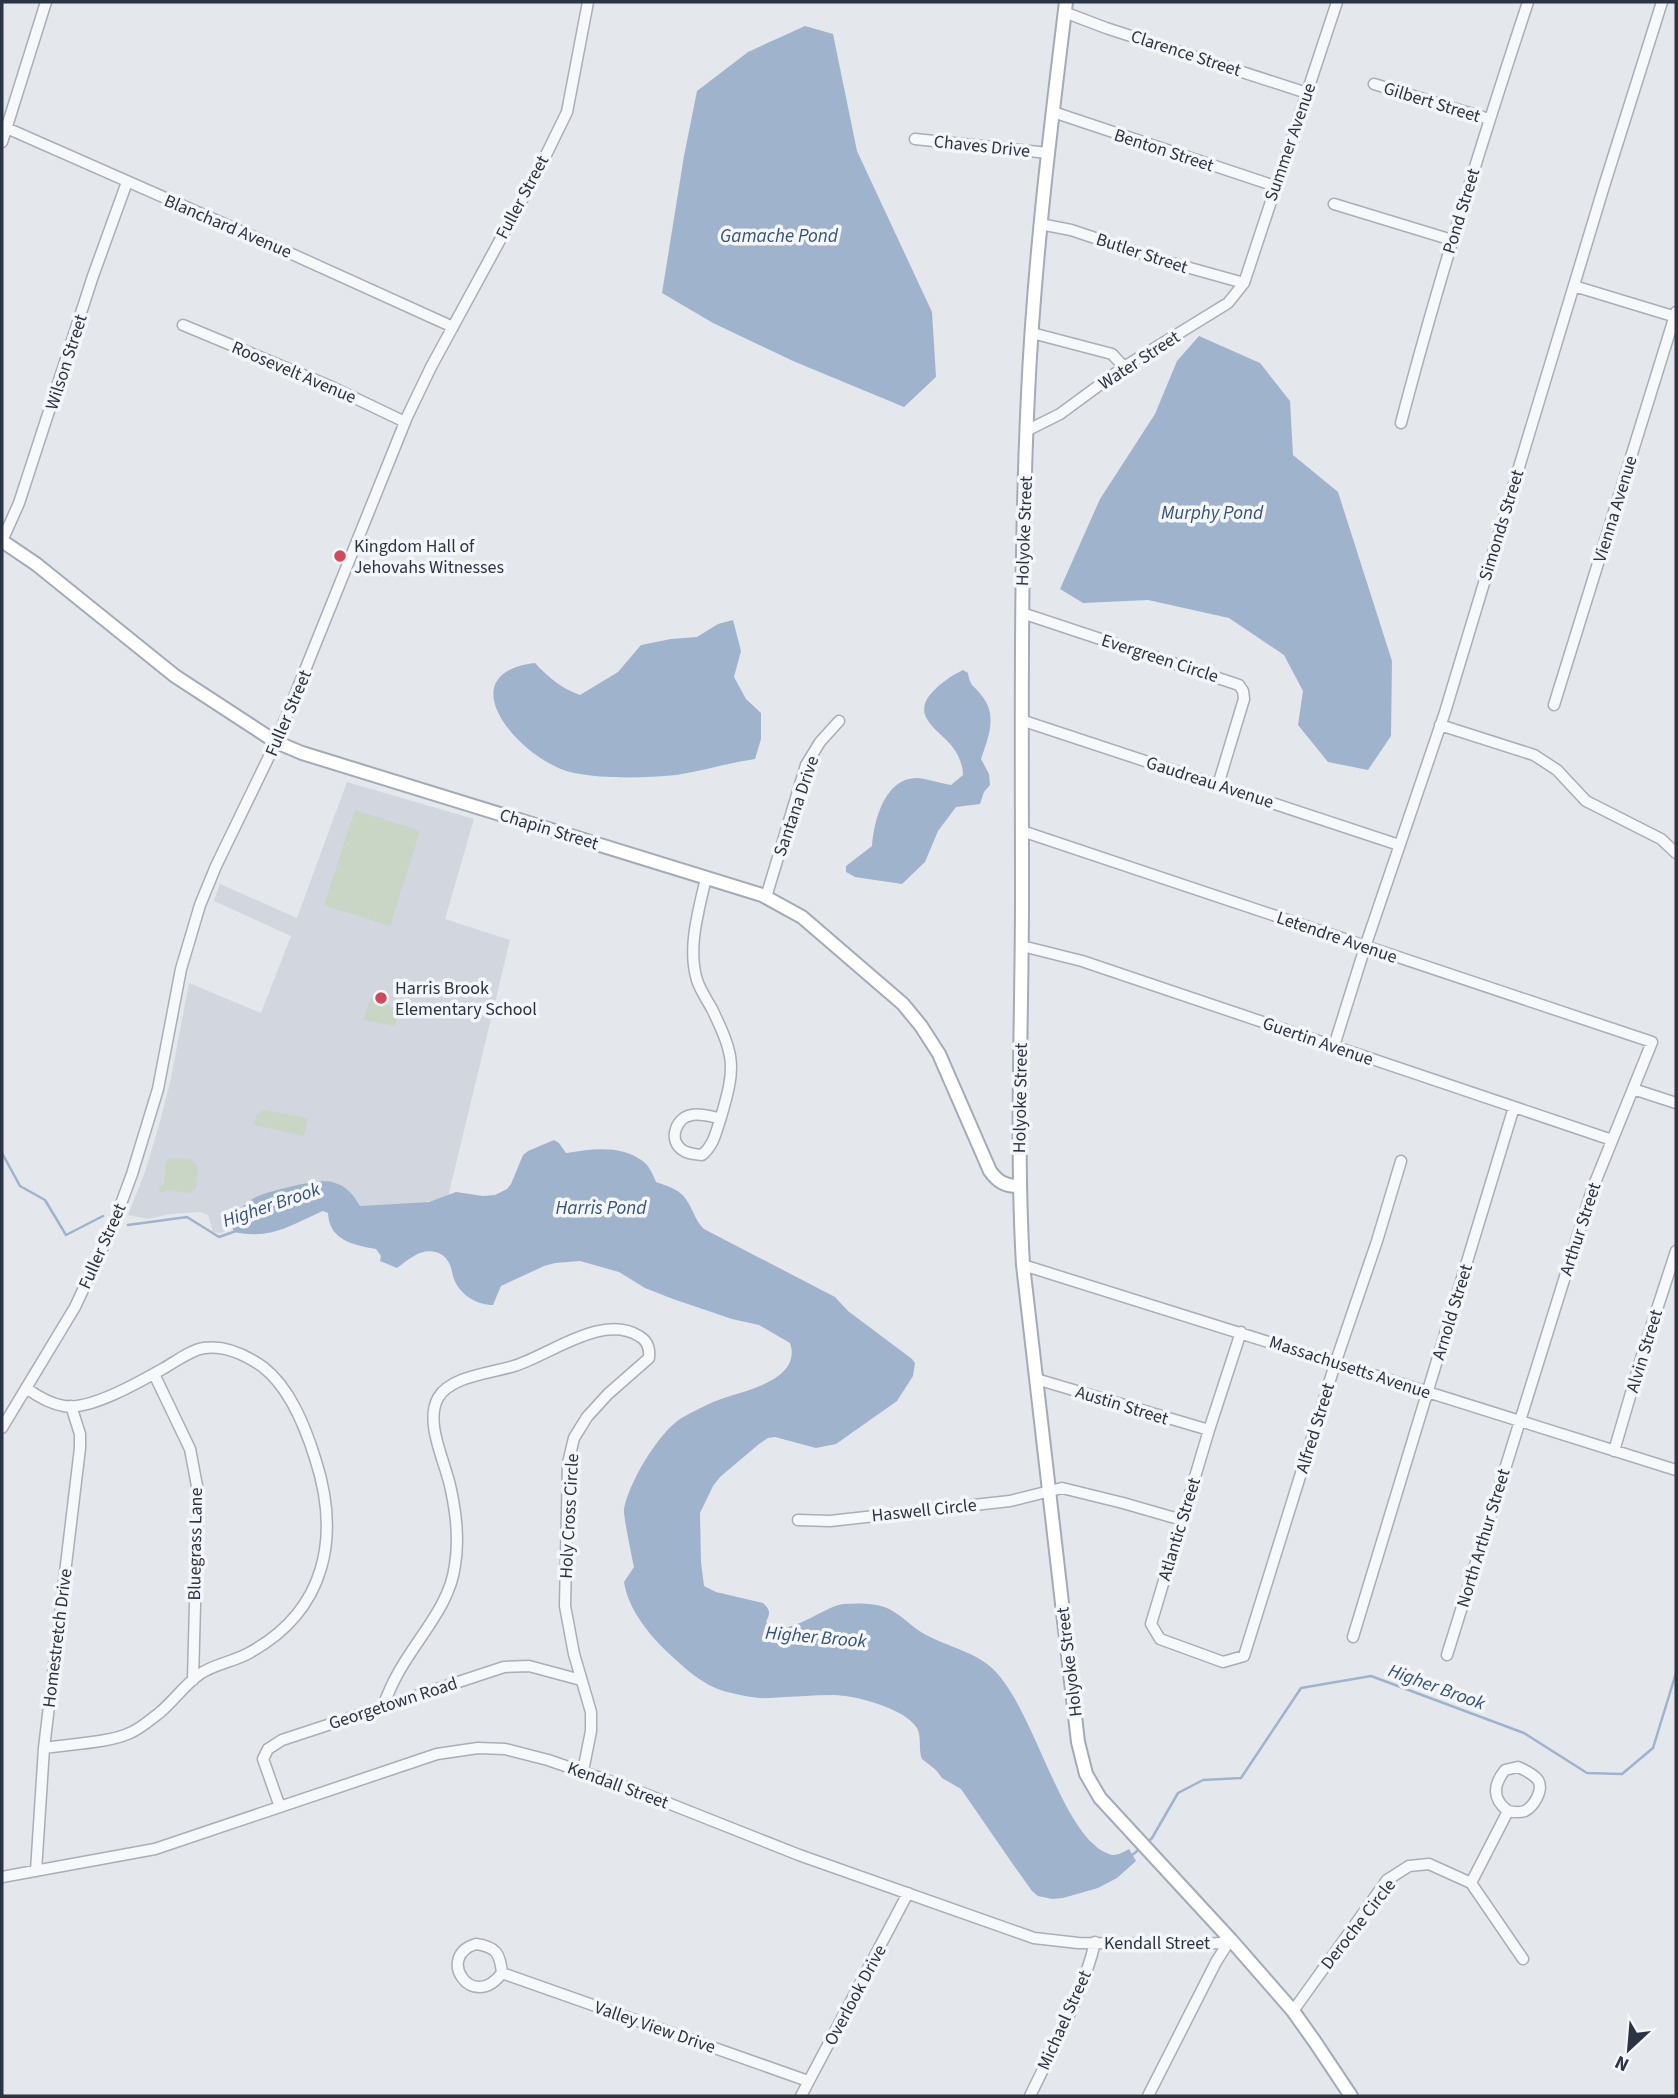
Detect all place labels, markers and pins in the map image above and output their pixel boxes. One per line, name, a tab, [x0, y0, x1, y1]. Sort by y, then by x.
place label: Kingdom Hall of Jehovahs Witnesses	[354, 534, 504, 580]
marker: Kingdom Hall of Jehovahs Witnesses	[332, 548, 348, 564]
place label: Harris Brook Elementary School	[395, 976, 537, 1022]
marker: Harris Brook Elementary School	[373, 990, 389, 1006]

